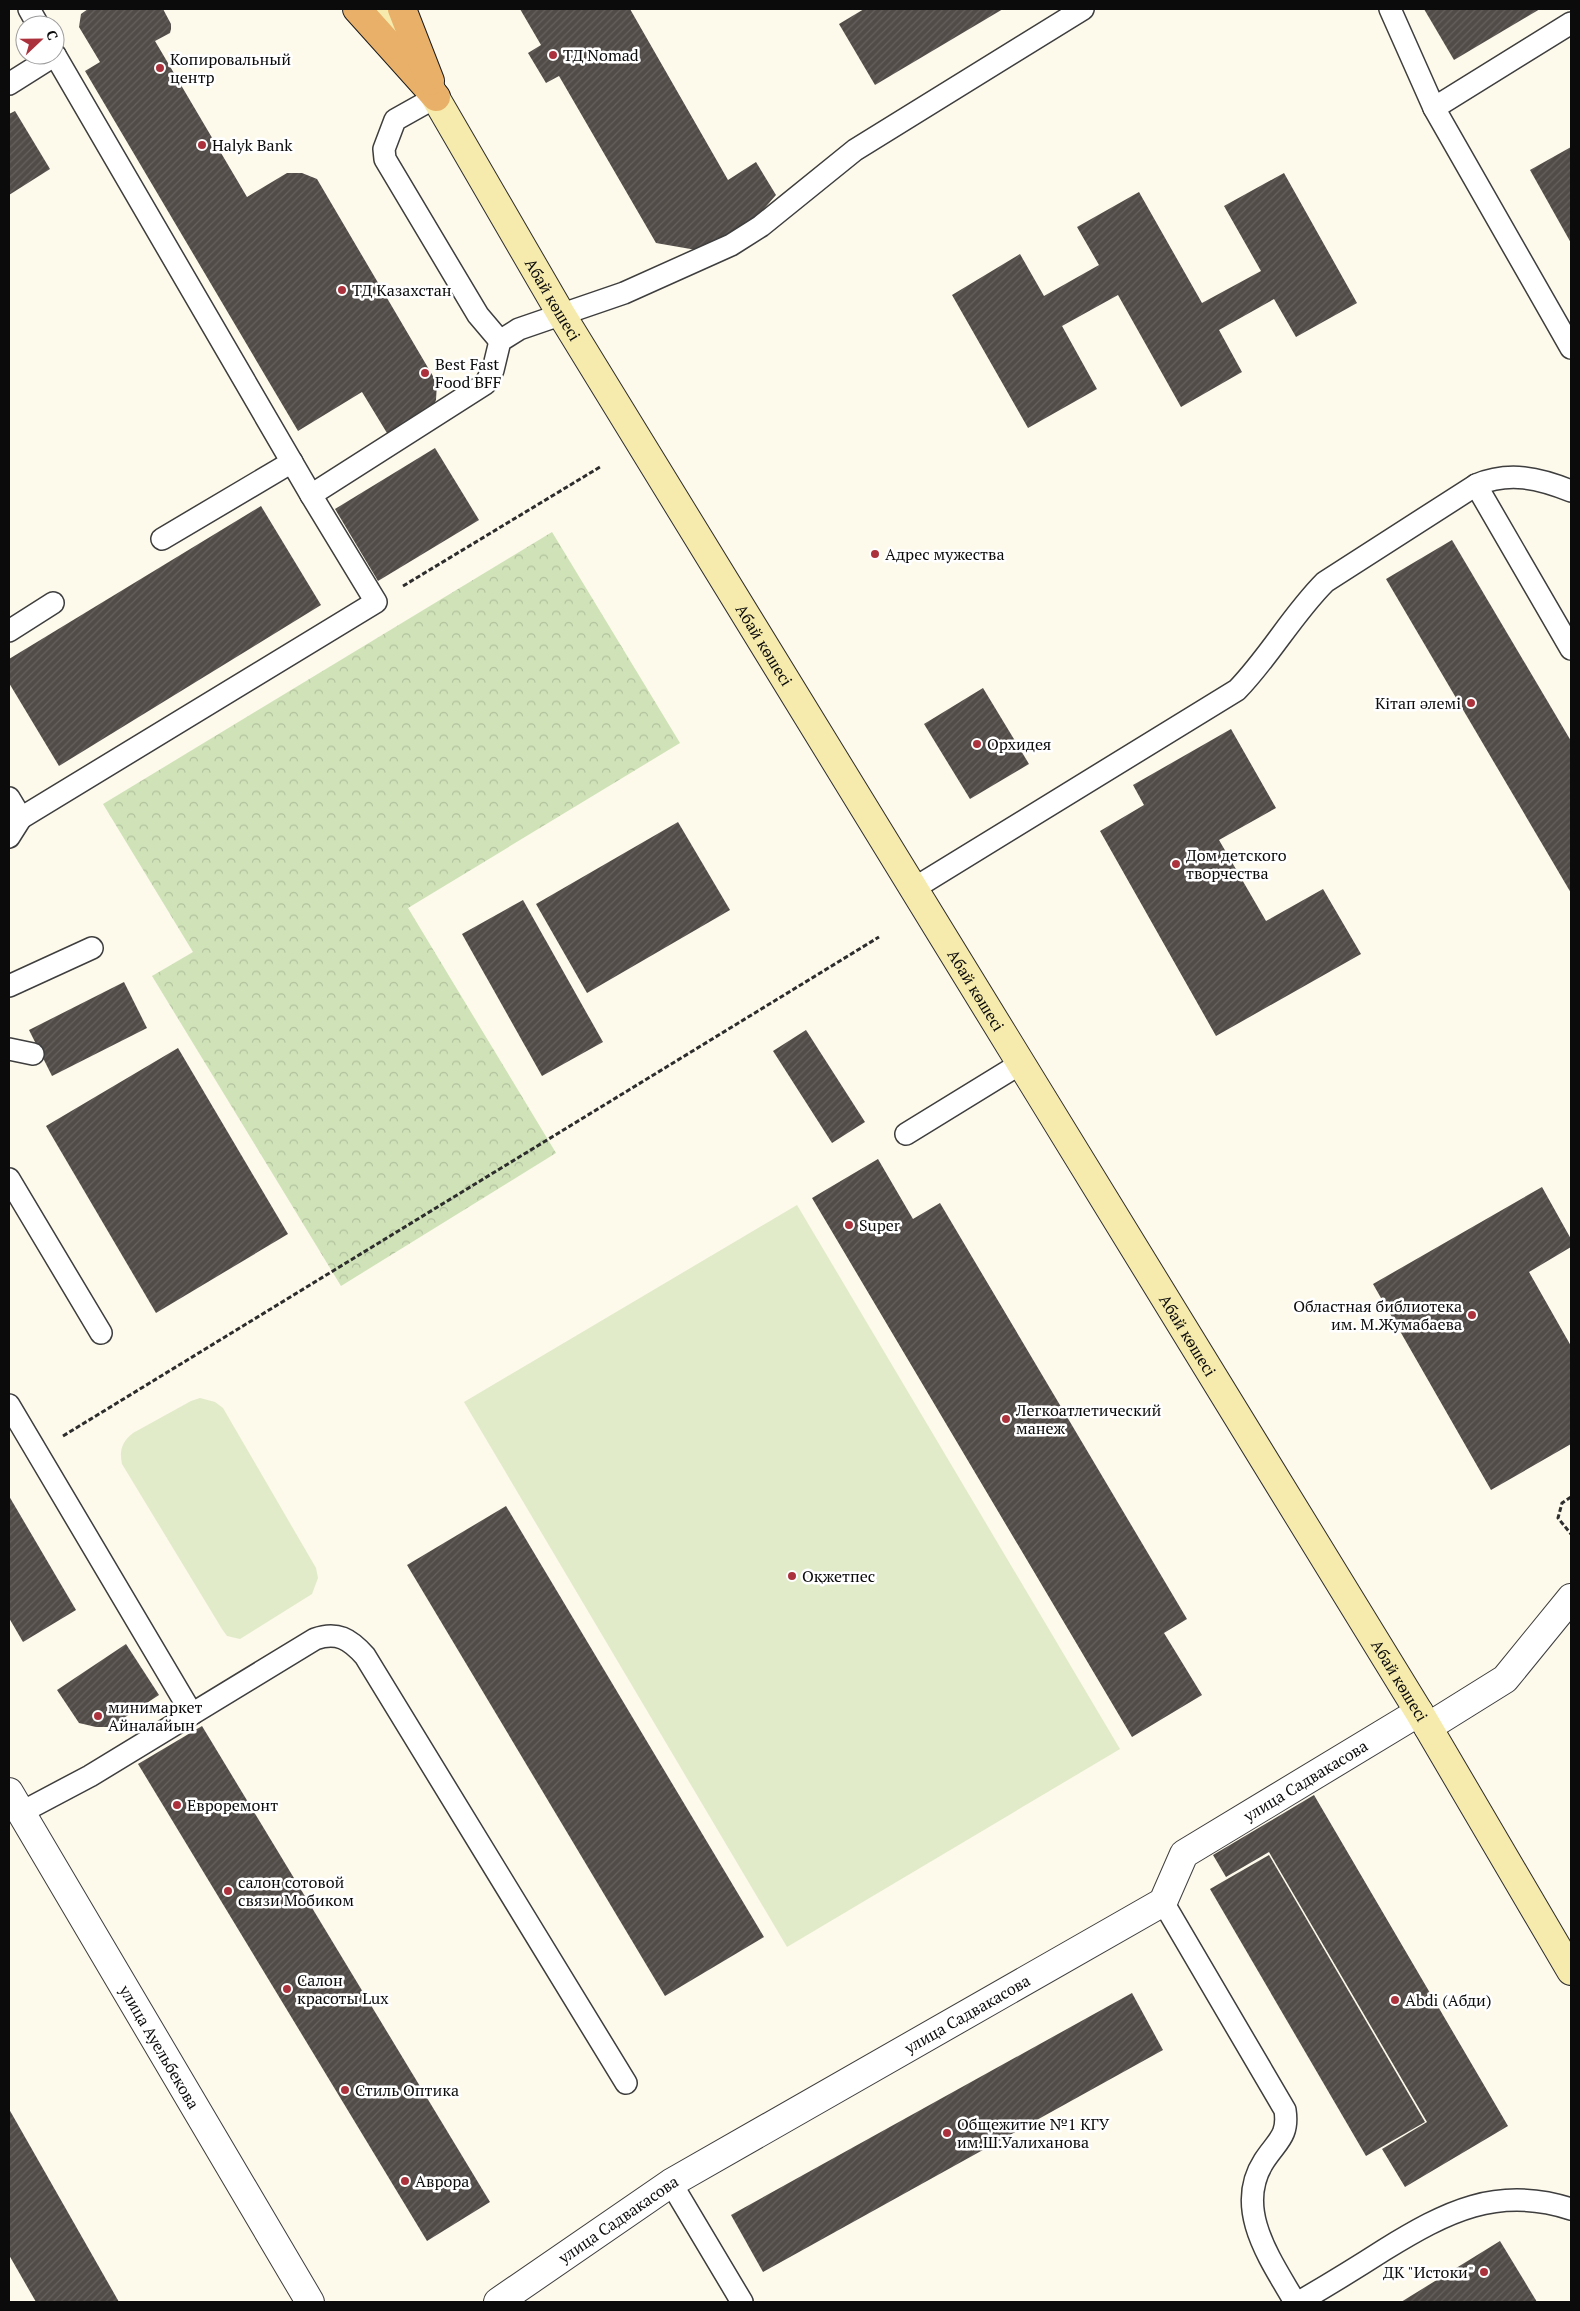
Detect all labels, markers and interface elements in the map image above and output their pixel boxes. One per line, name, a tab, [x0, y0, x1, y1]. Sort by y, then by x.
north arrow	[15, 15, 65, 65]
text: С	[42, 27, 63, 43]
place label: ТД Nomad	[563, 44, 639, 66]
place label: Копировальный центр	[170, 48, 291, 88]
marker: ТД Nomad	[547, 49, 559, 61]
marker: Копировальный центр	[154, 62, 166, 74]
place label: Halyk Bank	[212, 134, 293, 156]
marker: Halyk Bank	[196, 139, 208, 151]
street label: Абай көшесі	[520, 254, 586, 345]
place label: ТД Казахстан	[352, 279, 452, 301]
marker: ТД Казахстан	[336, 284, 348, 296]
place label: Best Fast Food BFF	[435, 353, 501, 393]
marker: Best Fast Food BFF	[419, 367, 431, 379]
place label: Адрес мужества	[885, 543, 1004, 565]
marker: Адрес мужества	[869, 548, 881, 560]
street label: Абай көшесі	[731, 600, 798, 690]
place label: Кітап әлемі	[1375, 692, 1461, 714]
marker: Кітап әлемі	[1465, 697, 1477, 709]
place label: Орхидея	[987, 733, 1051, 755]
marker: Орхидея	[971, 738, 983, 750]
place label: Дом детского творчества	[1186, 844, 1287, 884]
marker: Дом детского творчества	[1170, 858, 1182, 870]
street label: Абай көшесі	[942, 945, 1010, 1035]
place label: Super	[859, 1214, 901, 1236]
marker: Super	[843, 1219, 855, 1231]
street label: Абай көшесі	[1154, 1290, 1221, 1381]
place label: Областная библиотека им. М.Жумабаева	[1293, 1295, 1462, 1335]
marker: Областная библиотека им. М.Жумабаева	[1466, 1309, 1478, 1321]
place label: Легкоатлетический манеж	[1015, 1399, 1162, 1439]
marker: Легкоатлетический манеж	[1000, 1413, 1012, 1425]
place label: Оқжетпес	[802, 1565, 875, 1587]
marker: Оқжетпес	[786, 1570, 798, 1582]
street label: Абай көшесі	[1366, 1635, 1433, 1726]
place label: минимаркет Айналайын	[108, 1696, 203, 1736]
marker: минимаркет Айналайын	[92, 1710, 104, 1722]
street label: улица Садвакасова	[1238, 1735, 1372, 1827]
place label: Евроремонт	[187, 1794, 278, 1816]
marker: Евроремонт	[171, 1799, 183, 1811]
place label: салон сотовой связи Мобиком	[238, 1871, 354, 1911]
marker: салон сотовой связи Мобиком	[222, 1885, 234, 1897]
place label: Салон красоты Lux	[297, 1969, 389, 2009]
street label: улица Садвакасова	[899, 1969, 1034, 2059]
street label: улица Ауельбекова	[114, 1980, 205, 2113]
marker: Салон красоты Lux	[281, 1983, 293, 1995]
place label: Abdi (Абди)	[1405, 1989, 1491, 2011]
marker: Abdi (Абди)	[1389, 1994, 1401, 2006]
place label: Стиль Оптика	[355, 2079, 459, 2101]
marker: Стиль Оптика	[339, 2084, 351, 2096]
place label: Общежитие №1 КГУ им.Ш.Уалиханова	[957, 2113, 1110, 2153]
marker: Общежитие №1 КГУ им.Ш.Уалиханова	[941, 2127, 953, 2139]
place label: Аврора	[415, 2170, 469, 2192]
street label: улица Садвакасова	[553, 2170, 682, 2269]
marker: Аврора	[399, 2175, 411, 2187]
place label: ДК "Истоки"	[1383, 2261, 1474, 2283]
marker: ДК "Истоки"	[1478, 2266, 1490, 2278]

